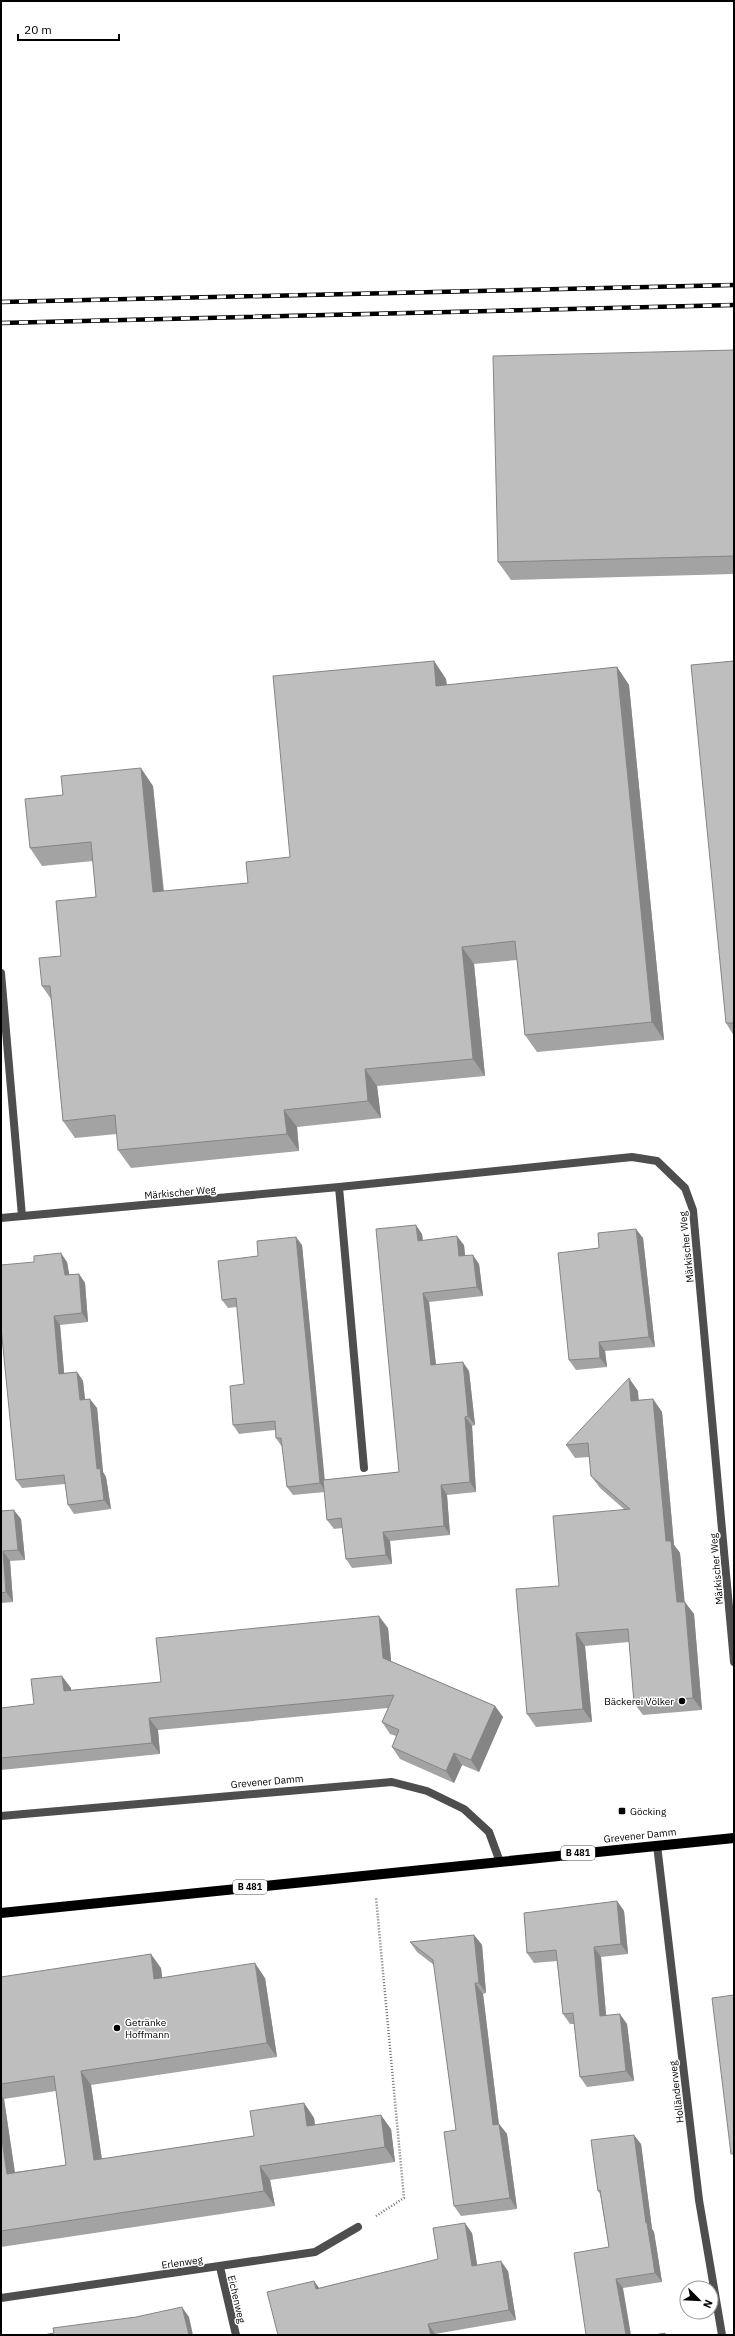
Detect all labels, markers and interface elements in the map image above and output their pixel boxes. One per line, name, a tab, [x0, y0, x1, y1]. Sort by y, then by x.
scale bar	[18, 16, 119, 42]
text: 20 m	[24, 22, 52, 37]
street label: Märkischer Weg	[144, 1183, 217, 1202]
street label: Märkischer Weg	[676, 1210, 697, 1283]
street label: Märkischer Weg	[707, 1532, 726, 1605]
place label: Bäckerei Völker	[604, 1695, 674, 1708]
marker: Bäckerei Völker	[677, 1696, 687, 1706]
street label: Grevener Damm	[230, 1772, 304, 1791]
place label: Göcking	[630, 1805, 667, 1818]
marker: Göcking	[617, 1806, 627, 1816]
street label: Grevener Damm	[603, 1825, 677, 1846]
road number: B 481	[561, 1846, 595, 1860]
road number: B 481	[233, 1880, 267, 1894]
place label: Getränke Hoffmann	[125, 2016, 170, 2041]
marker: Getränke Hoffmann	[112, 2023, 122, 2033]
street label: Holländerweg	[666, 2059, 687, 2124]
street label: Erlenweg	[160, 2253, 204, 2272]
street label: Eichenweg	[225, 2274, 248, 2325]
north arrow	[679, 2280, 719, 2320]
text: N	[700, 2298, 716, 2311]

